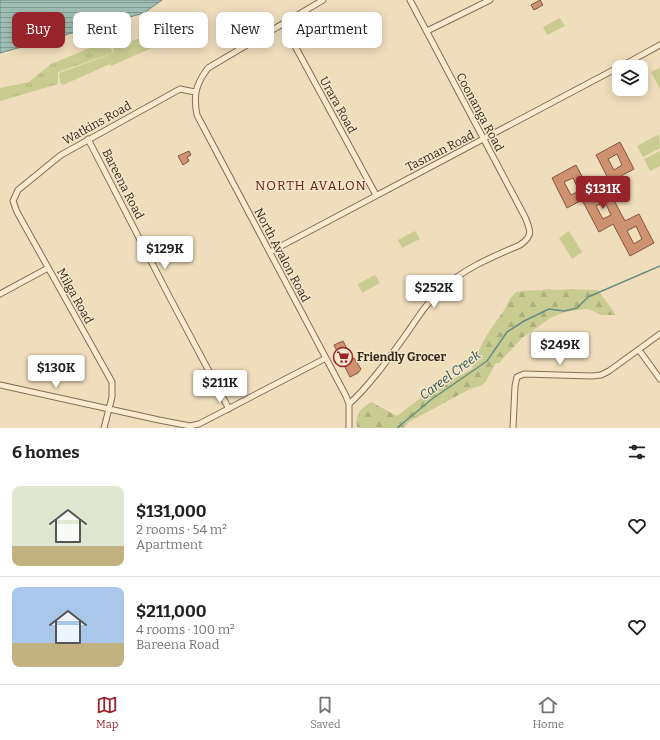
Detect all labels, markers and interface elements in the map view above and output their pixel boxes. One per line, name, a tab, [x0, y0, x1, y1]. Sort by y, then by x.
chip: Buy	[12, 12, 65, 48]
chip: Rent	[73, 12, 131, 48]
chip: Filters	[139, 12, 208, 48]
chip: New	[216, 12, 274, 48]
chip: Apartment	[282, 12, 382, 48]
map controls	[612, 60, 648, 96]
button: layers	[612, 60, 648, 96]
street label: Coonanga Road	[453, 70, 507, 154]
street label: Urara Road	[317, 74, 359, 136]
street label: Watkins Road	[60, 98, 134, 148]
street label: Tasman Road	[403, 128, 477, 174]
street label: Bareena Road	[99, 147, 147, 221]
pin: $131K	[575, 176, 631, 210]
district label: NORTH AVALON	[255, 178, 367, 193]
text: $131K	[585, 181, 621, 196]
street label: North Avalon Road	[251, 205, 313, 305]
pin: $129K	[137, 236, 193, 270]
text: $129K	[146, 241, 184, 256]
street label: Milga Road	[54, 266, 96, 326]
pin: $252K	[406, 275, 462, 309]
text: $252K	[415, 280, 453, 295]
pin: $249K	[532, 332, 588, 366]
text: $249K	[540, 337, 580, 352]
supermarket icon: Friendly Grocer	[332, 346, 354, 368]
water label: Careel Creek	[417, 347, 484, 403]
place label: Friendly Grocer	[357, 350, 446, 364]
pin: $130K	[28, 355, 84, 389]
text: $130K	[37, 360, 75, 375]
pin: $211K	[192, 370, 248, 404]
text: $211K	[202, 375, 238, 390]
icon: filters	[626, 441, 648, 463]
text: 6 homes	[12, 442, 80, 463]
text: $131,000	[136, 501, 207, 522]
icon: home	[44, 502, 92, 550]
icon: heart	[626, 515, 648, 537]
text: 2 rooms · 54 m²	[136, 522, 227, 537]
text: Apartment	[136, 537, 203, 552]
text: $211,000	[136, 601, 207, 622]
icon: home	[44, 603, 92, 651]
icon: heart	[626, 616, 648, 638]
text: 4 rooms · 100 m²	[136, 622, 235, 637]
text: Bareena Road	[136, 637, 219, 652]
tab: Map	[96, 694, 118, 731]
tab: Saved	[310, 694, 340, 731]
tab: Home	[533, 694, 564, 731]

